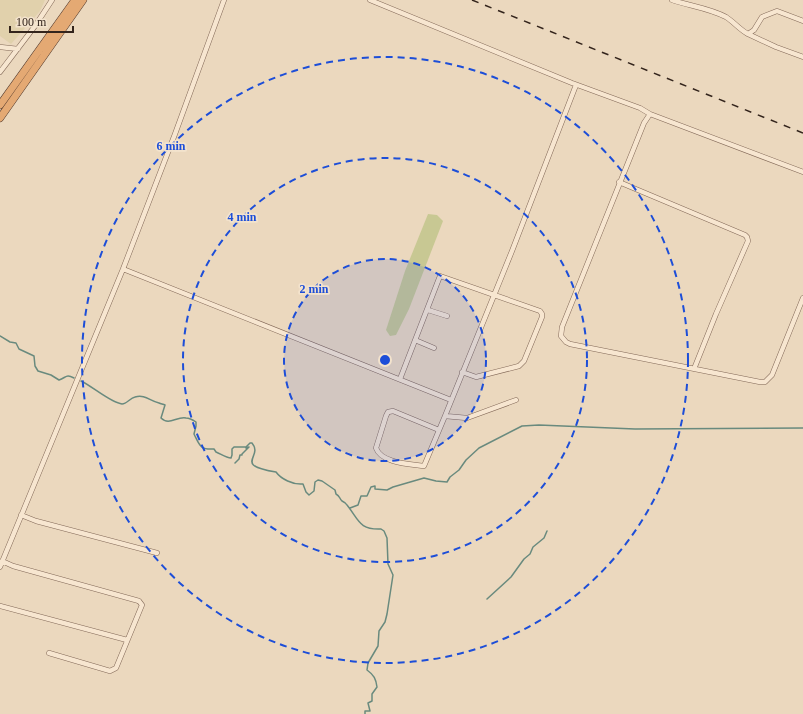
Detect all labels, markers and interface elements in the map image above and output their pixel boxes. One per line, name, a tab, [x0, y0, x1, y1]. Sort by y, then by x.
scale bar	[10, 8, 73, 34]
text: 100 m	[16, 15, 47, 29]
text: 6 min	[156, 139, 186, 153]
text: 4 min	[227, 210, 257, 224]
text: 2 min	[299, 282, 329, 296]
centre of rings	[378, 353, 392, 367]

